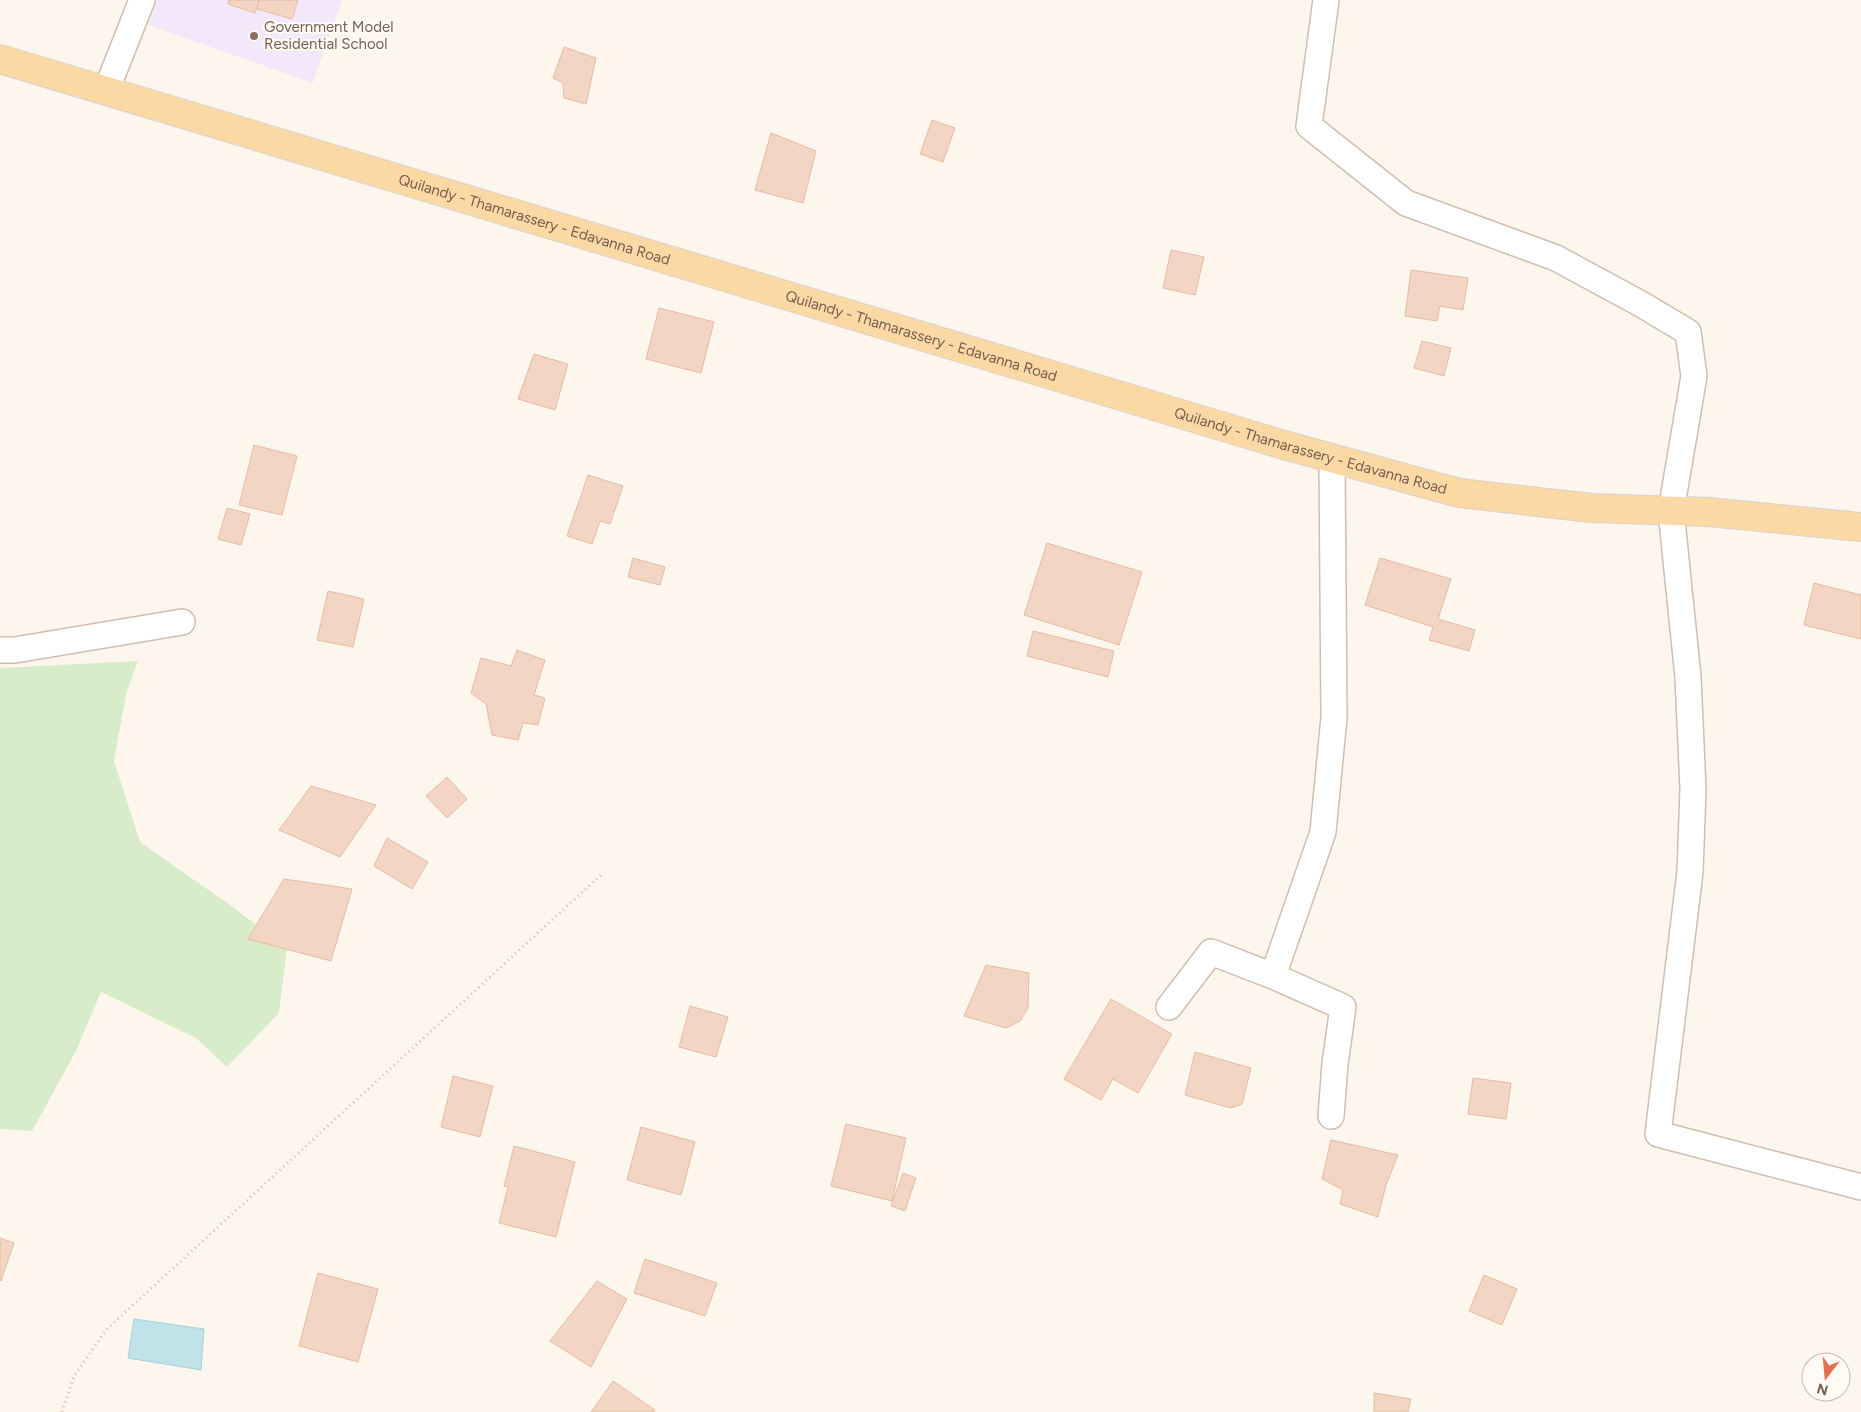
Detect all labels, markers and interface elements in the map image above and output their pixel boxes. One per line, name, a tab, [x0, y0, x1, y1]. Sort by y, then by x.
place label: Government Model Residential School	[264, 18, 394, 53]
marker: Government Model Residential School	[248, 30, 260, 42]
street label: Quilandy - Thamarassery - Edavanna Road	[396, 170, 672, 269]
street label: Quilandy - Thamarassery - Edavanna Road	[783, 287, 1059, 385]
street label: Quilandy - Thamarassery - Edavanna Road	[1172, 404, 1449, 498]
north arrow	[1801, 1352, 1851, 1402]
text: N	[1815, 1379, 1830, 1399]

